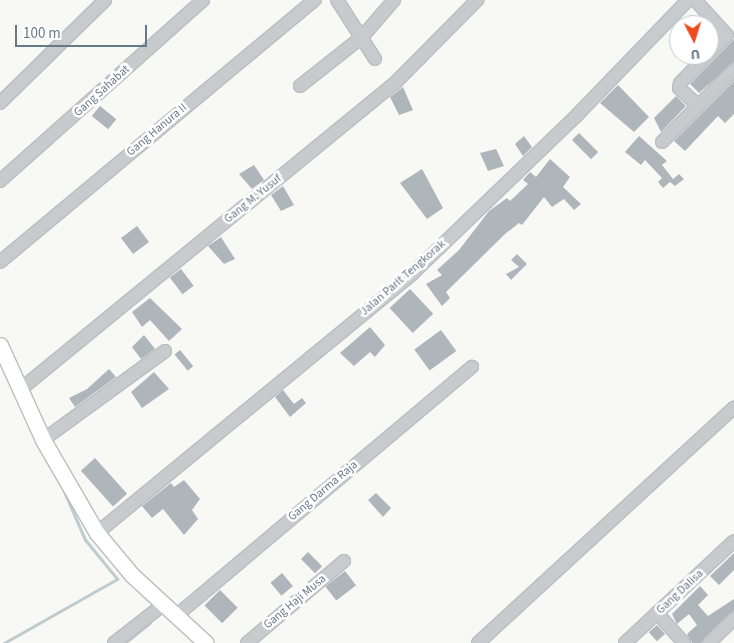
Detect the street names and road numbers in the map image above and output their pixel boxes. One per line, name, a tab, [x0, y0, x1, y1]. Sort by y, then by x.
street label: Gang Sahabat	[71, 62, 133, 120]
street label: Gang Hanura II	[124, 101, 190, 159]
street label: Gang M. Yusuf	[221, 172, 285, 226]
street label: Jalan Parit Tengkorak	[357, 237, 449, 319]
street label: Gang Darma Raja	[285, 458, 361, 524]
street label: Gang Dalisa	[654, 567, 706, 617]
street label: Gang Haji Musa	[261, 572, 329, 632]

